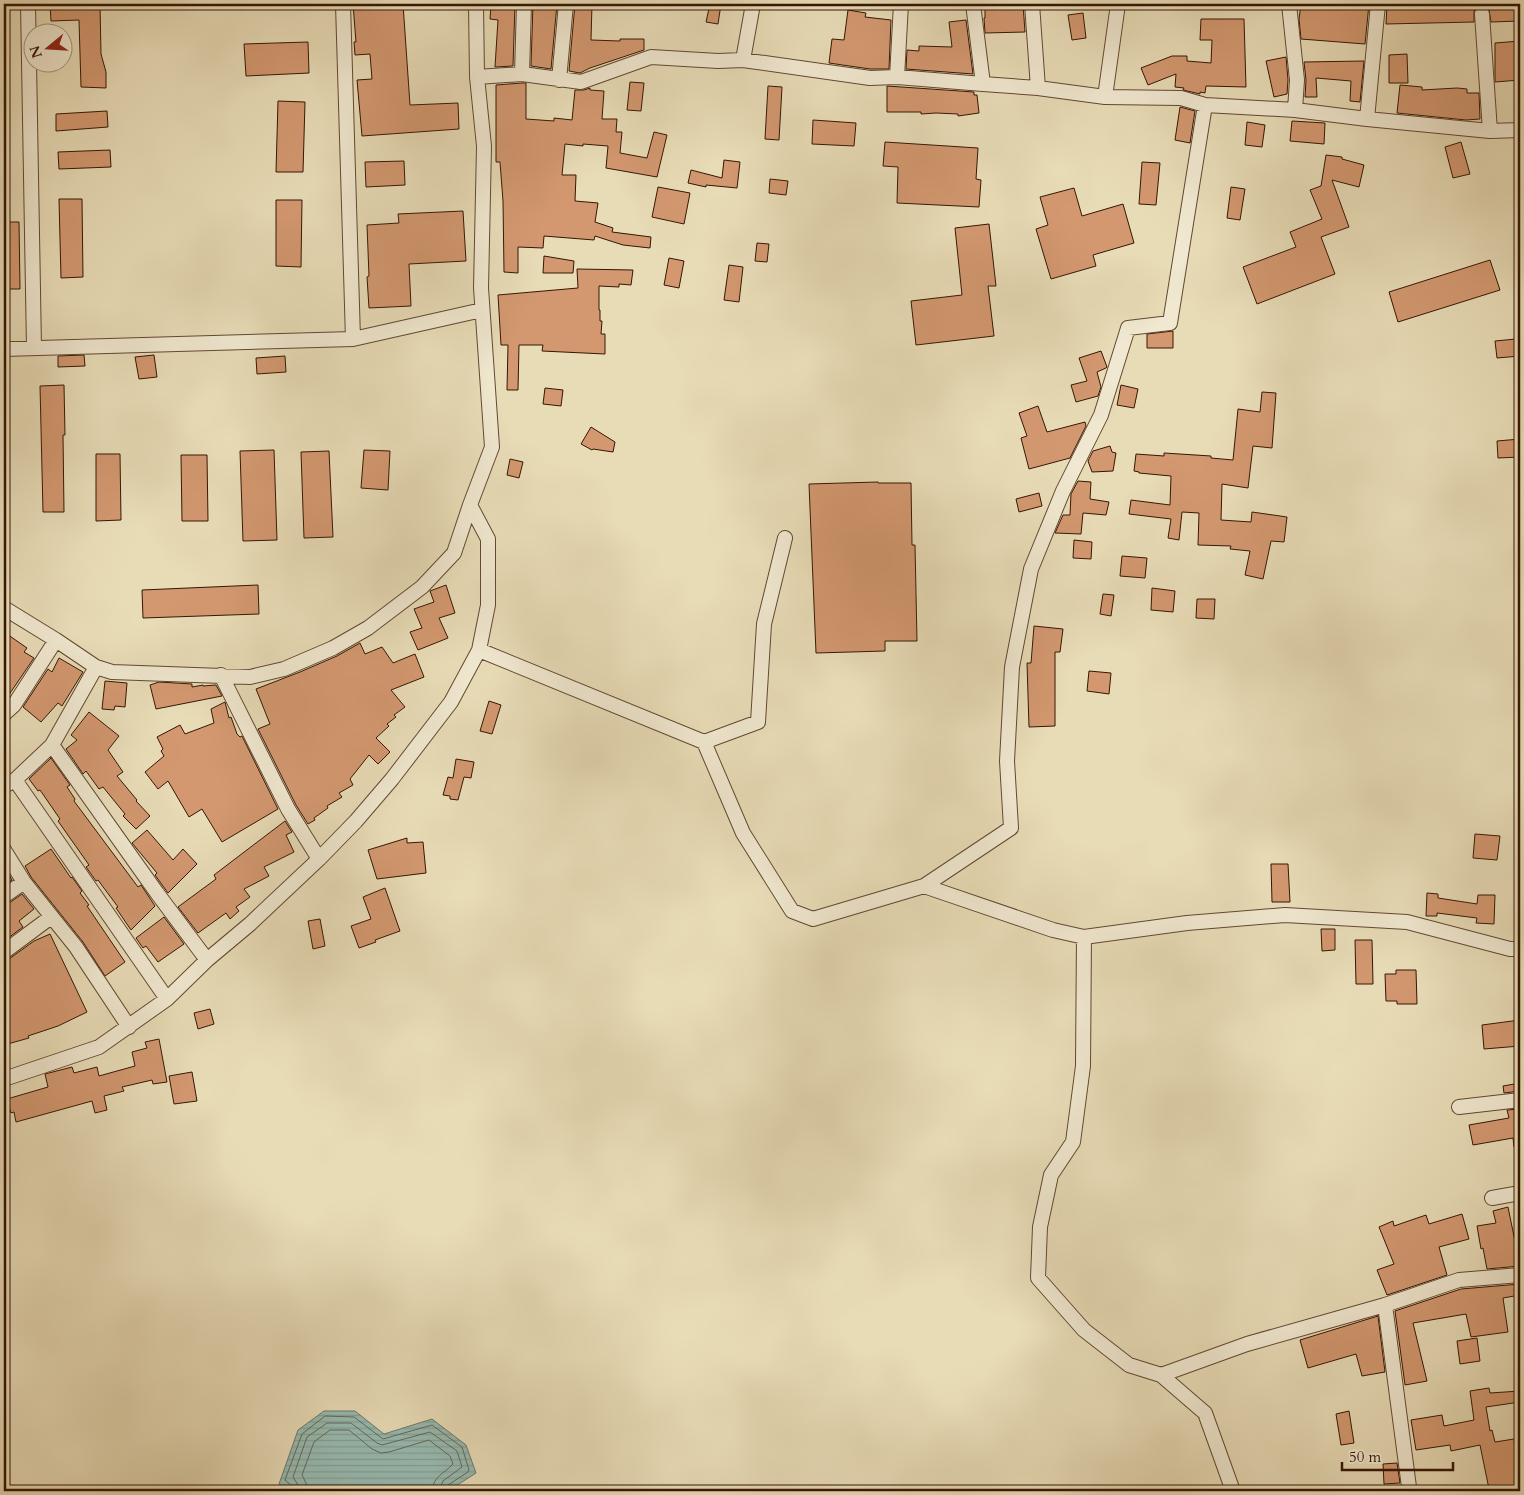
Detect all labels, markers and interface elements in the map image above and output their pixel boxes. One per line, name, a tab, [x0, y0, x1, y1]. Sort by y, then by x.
north arrow	[22, 22, 72, 72]
text: N	[25, 43, 47, 61]
scale bar	[1342, 1440, 1453, 1472]
text: 50 m	[1349, 1447, 1381, 1467]

